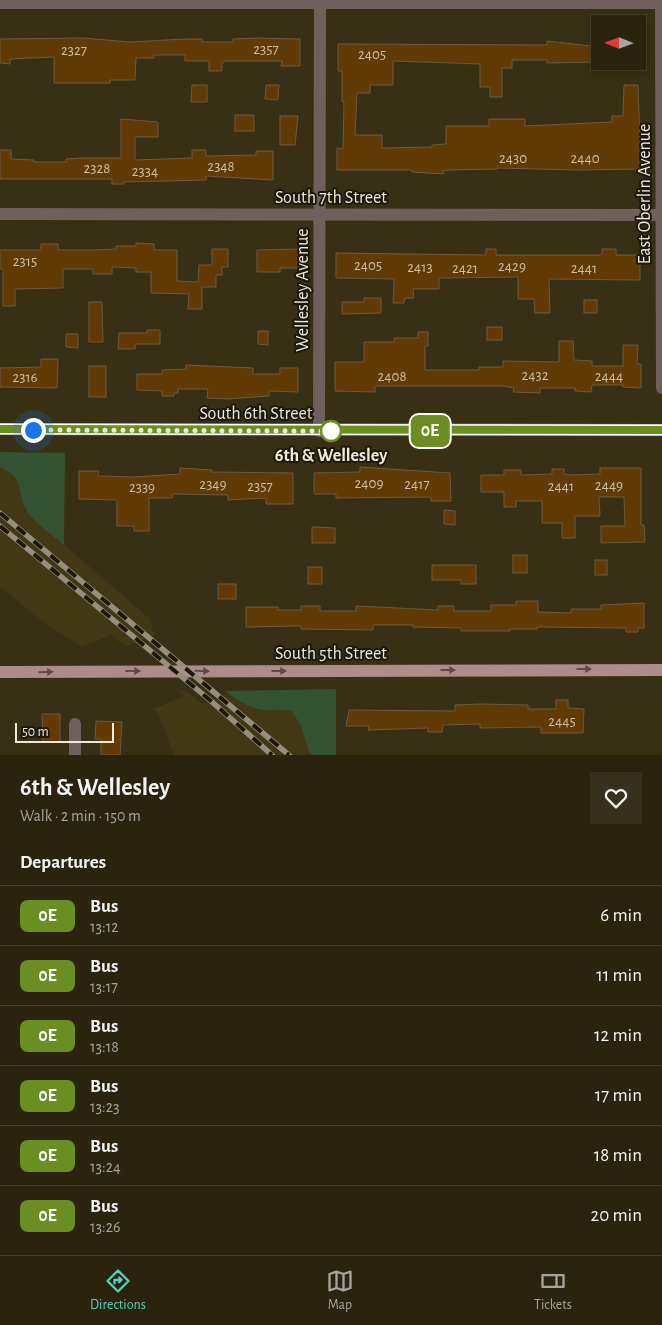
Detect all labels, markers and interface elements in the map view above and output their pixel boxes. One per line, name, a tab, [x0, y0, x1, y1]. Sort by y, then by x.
north arrow	[591, 15, 646, 70]
map controls	[591, 15, 646, 70]
house number: 2357	[253, 42, 279, 57]
house number: 2327	[61, 43, 87, 58]
house number: 2405	[358, 47, 386, 62]
street label: East Oberlin Avenue	[636, 124, 654, 264]
house number: 2430	[499, 151, 527, 166]
house number: 2440	[570, 151, 600, 166]
house number: 2348	[207, 159, 235, 174]
house number: 2328	[84, 161, 110, 176]
house number: 2334	[132, 164, 158, 179]
street label: South 7th Street	[275, 189, 387, 207]
street label: Wellesley Avenue	[294, 228, 312, 352]
house number: 2315	[13, 254, 37, 269]
house number: 2405	[354, 258, 382, 273]
house number: 2429	[498, 259, 526, 274]
house number: 2413	[407, 260, 433, 275]
house number: 2421	[452, 261, 478, 276]
house number: 2441	[571, 261, 597, 276]
house number: 2432	[521, 368, 549, 383]
house number: 2408	[377, 369, 407, 384]
house number: 2444	[595, 369, 623, 384]
house number: 2316	[12, 370, 38, 385]
street label: South 6th Street	[199, 405, 313, 423]
line badge: 0E	[408, 415, 452, 447]
your location	[21, 418, 46, 443]
marker: 6th & Wellesley	[320, 420, 342, 442]
text: 0E	[421, 422, 439, 440]
place label: 6th & Wellesley	[275, 447, 388, 465]
house number: 2409	[354, 476, 384, 491]
house number: 2349	[199, 477, 227, 492]
house number: 2417	[404, 477, 430, 492]
house number: 2449	[595, 478, 623, 493]
house number: 2357	[247, 479, 273, 494]
house number: 2441	[548, 479, 574, 494]
house number: 2339	[129, 480, 155, 495]
street label: South 5th Street	[275, 645, 387, 663]
one-way arrow	[576, 665, 592, 673]
one-way arrow	[440, 666, 456, 674]
one-way arrow	[38, 667, 54, 675]
one-way arrow	[125, 667, 141, 675]
one-way arrow	[194, 667, 210, 675]
one-way arrow	[272, 667, 288, 675]
house number: 2445	[548, 714, 576, 729]
scale bar	[15, 720, 114, 743]
text: 50 m	[22, 725, 49, 739]
button: heart	[590, 772, 642, 824]
text: 6th & Wellesley	[20, 776, 170, 800]
text: Walk · 2 min · 150 m	[20, 808, 141, 824]
text: Departures	[20, 853, 106, 872]
text: Bus	[90, 897, 118, 916]
text: 6 min	[600, 906, 642, 925]
text: 0E	[38, 907, 57, 925]
text: 13:12	[90, 919, 119, 935]
text: Bus	[90, 957, 118, 976]
text: 11 min	[596, 966, 642, 985]
text: 0E	[38, 967, 57, 985]
text: 13:17	[90, 979, 118, 995]
text: Bus	[90, 1017, 118, 1036]
text: 12 min	[594, 1026, 642, 1045]
text: 0E	[38, 1027, 57, 1045]
text: 13:18	[90, 1039, 119, 1055]
text: Bus	[90, 1077, 118, 1096]
text: 17 min	[595, 1086, 642, 1105]
text: 0E	[38, 1087, 57, 1105]
text: 13:23	[90, 1099, 120, 1115]
text: Bus	[90, 1137, 118, 1156]
text: 18 min	[594, 1146, 642, 1165]
text: 0E	[38, 1147, 57, 1165]
text: 13:24	[90, 1159, 121, 1175]
text: Bus	[90, 1197, 118, 1216]
text: 20 min	[591, 1206, 642, 1225]
text: 0E	[38, 1207, 57, 1225]
text: 13:26	[90, 1219, 121, 1235]
tab: Directions	[90, 1267, 146, 1314]
tab: Map	[326, 1267, 354, 1314]
tab: Tickets	[534, 1267, 572, 1314]

